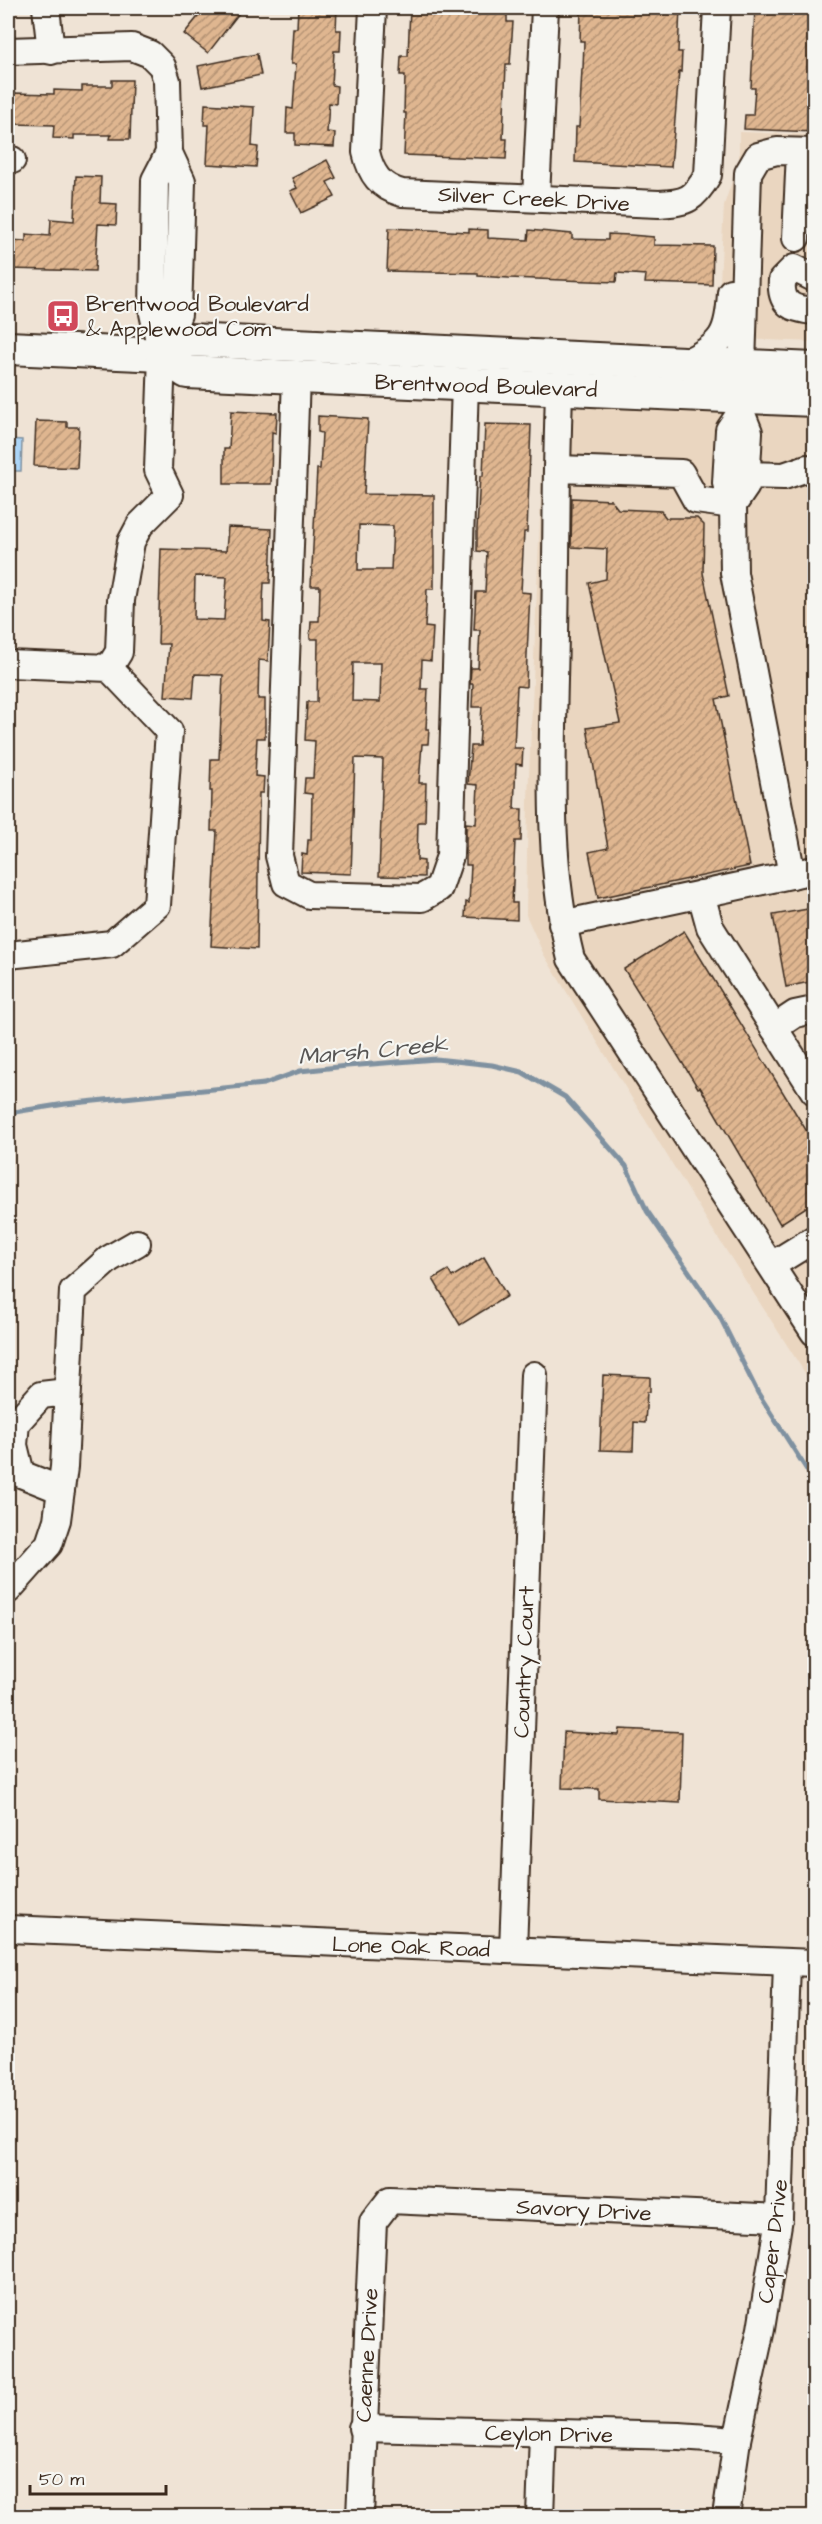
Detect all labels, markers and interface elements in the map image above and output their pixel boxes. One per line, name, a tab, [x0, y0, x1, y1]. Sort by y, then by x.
street label: Silver Creek Drive	[437, 179, 631, 220]
place label: Brentwood Boulevard & Applewood Com	[86, 289, 309, 345]
bus stop icon: Brentwood Boulevard & Applewood Com	[45, 298, 81, 334]
street label: Brentwood Boulevard	[374, 367, 598, 406]
water label: Marsh Creek	[297, 1027, 450, 1074]
street label: Country Court	[506, 1585, 544, 1739]
street label: Lone Oak Road	[331, 1929, 490, 1966]
street label: Caper Drive	[750, 2177, 796, 2305]
street label: Savory Drive	[516, 2191, 652, 2231]
street label: Caenne Drive	[349, 2287, 386, 2423]
street label: Ceylon Drive	[485, 2418, 613, 2452]
scale bar	[30, 2458, 166, 2496]
text: 50 m	[39, 2467, 84, 2492]

